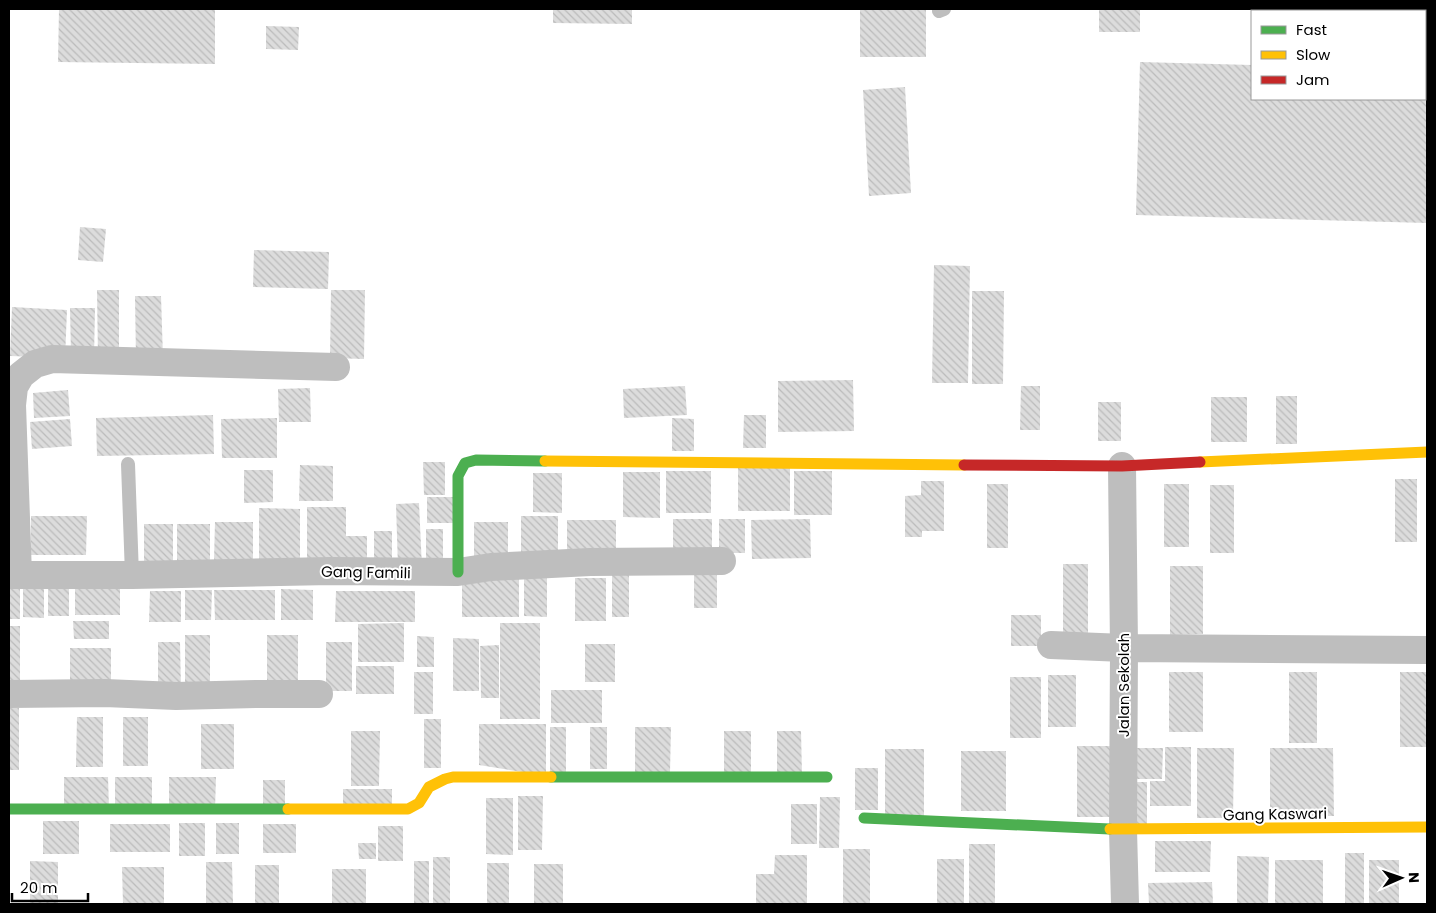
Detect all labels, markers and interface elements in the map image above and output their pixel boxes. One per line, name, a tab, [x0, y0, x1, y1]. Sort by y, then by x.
legend	[1251, 10, 1426, 100]
text: Fast	[1296, 19, 1327, 40]
text: Slow	[1296, 44, 1331, 65]
text: Jam	[1296, 69, 1330, 90]
street label: Gang Famili	[321, 561, 411, 583]
street label: Jalan Sekolah	[1113, 633, 1134, 737]
street label: Gang Kaswari	[1223, 803, 1327, 825]
north arrow	[1376, 853, 1426, 903]
scale bar	[12, 870, 89, 902]
text: N	[1404, 872, 1424, 883]
text: 20 m	[20, 877, 58, 898]

